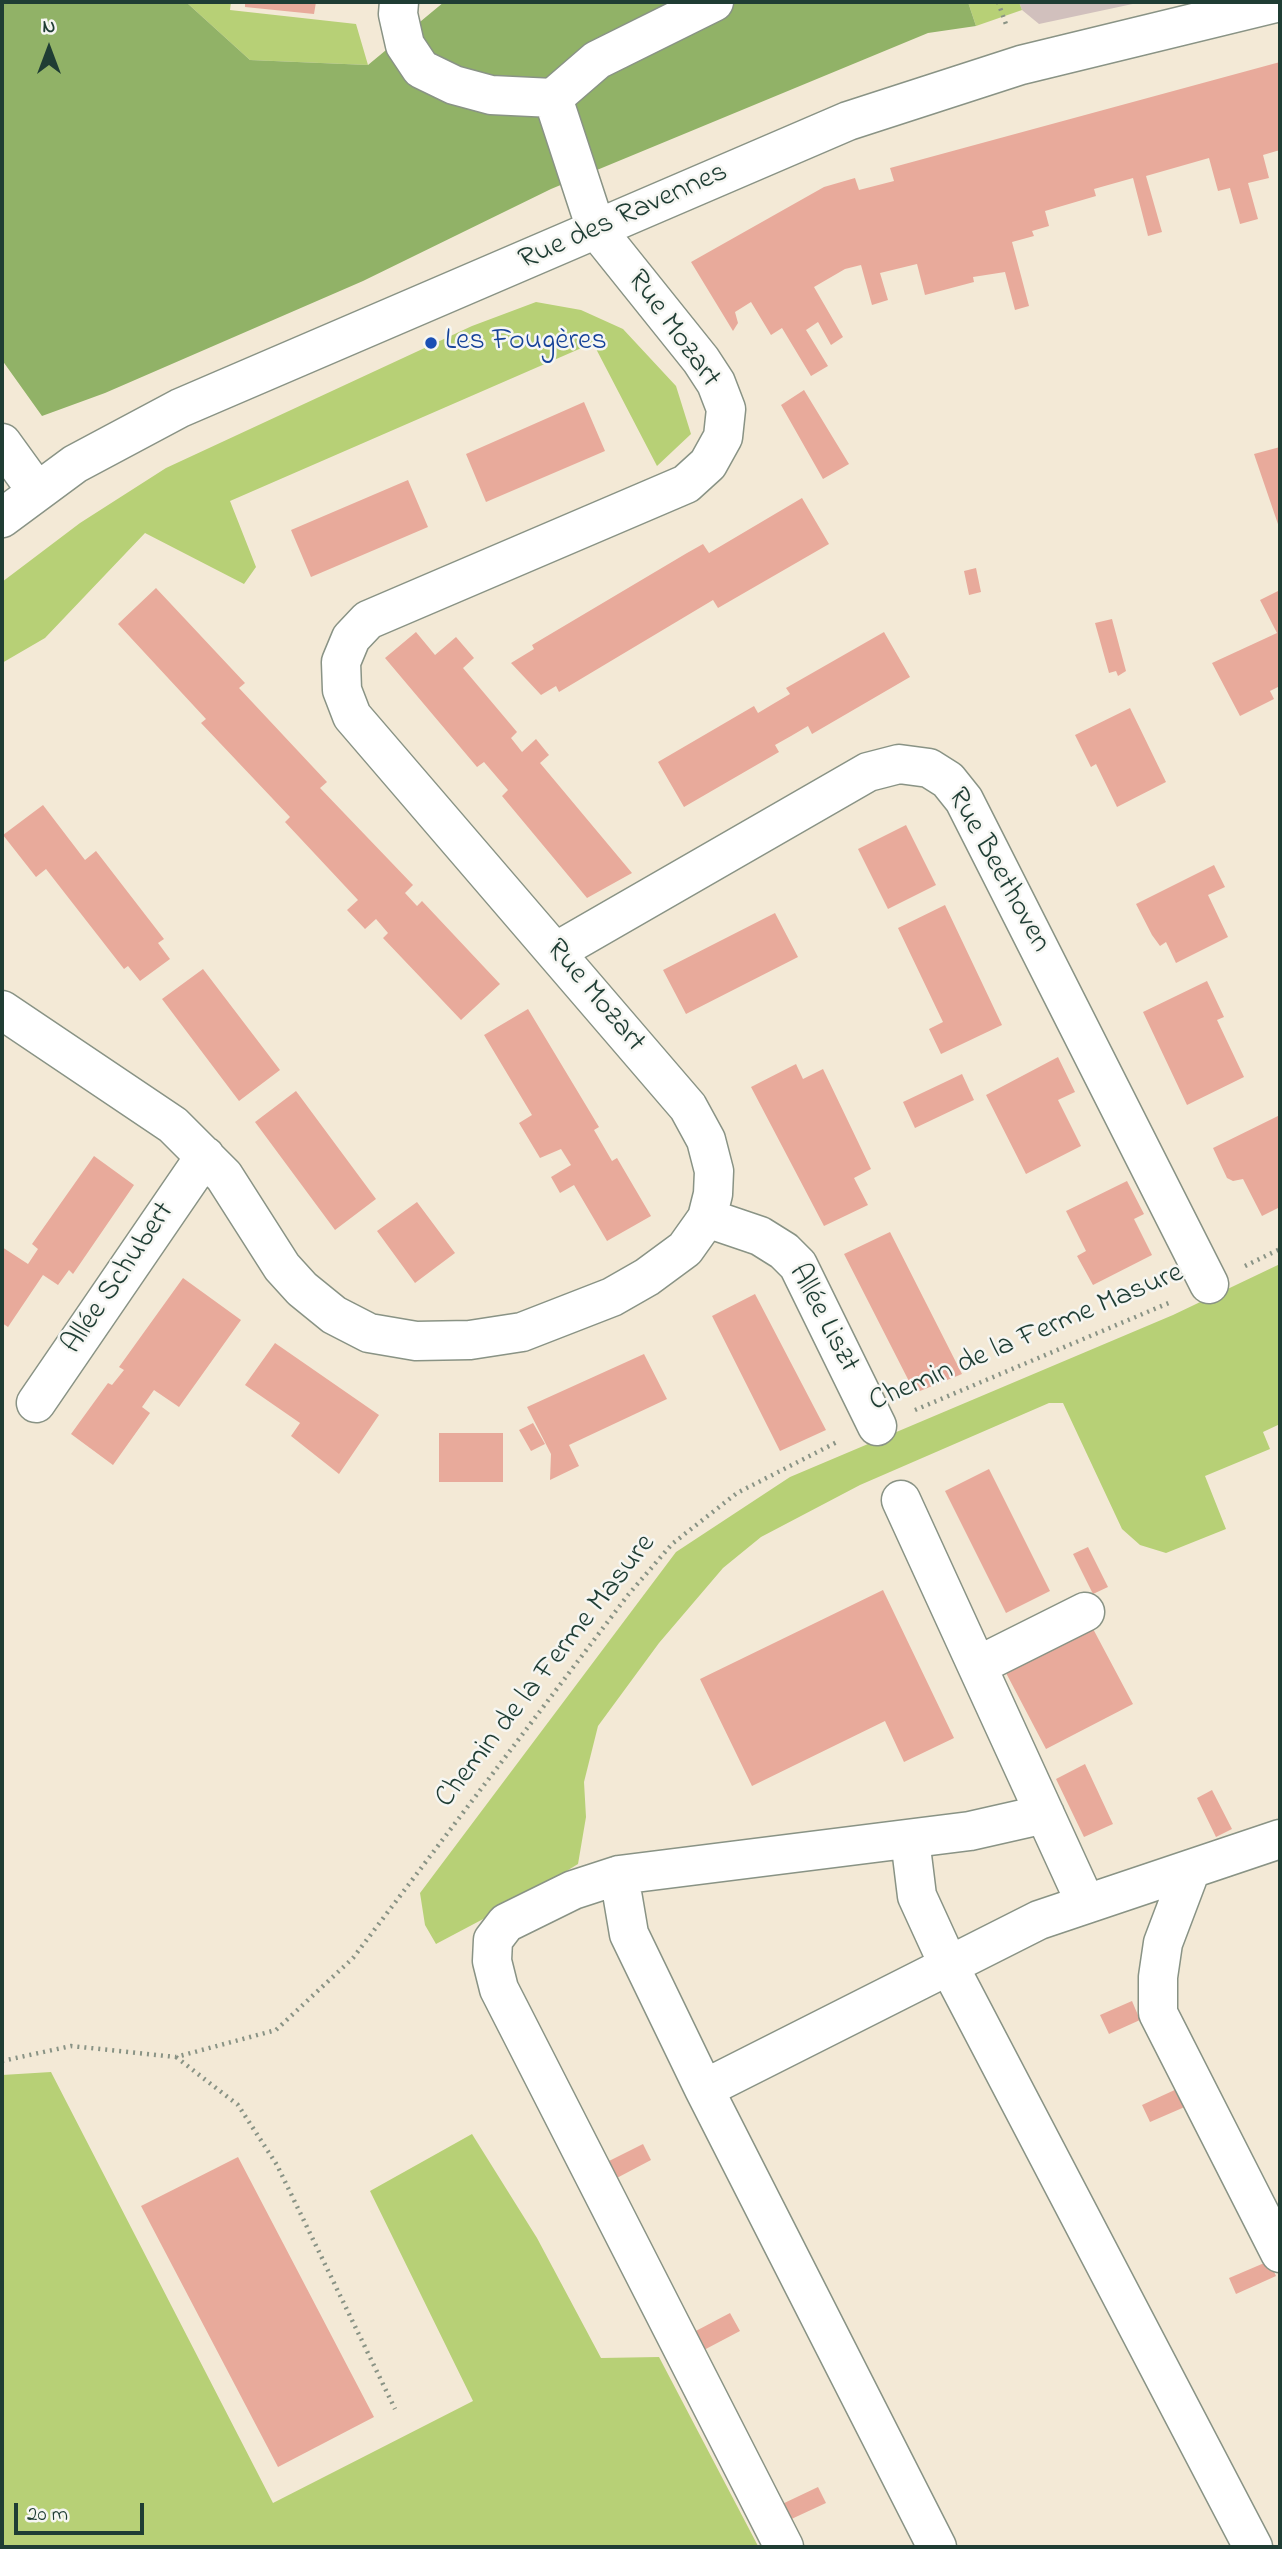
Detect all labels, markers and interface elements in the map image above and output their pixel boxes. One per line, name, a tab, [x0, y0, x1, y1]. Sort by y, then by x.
north arrow	[14, 14, 84, 84]
text: N	[43, 14, 55, 41]
street label: Rue des Ravennes	[514, 156, 734, 280]
street label: Rue Mozart	[617, 264, 727, 396]
place label: Les Fougères	[445, 325, 607, 361]
marker: Les Fougères	[423, 335, 439, 351]
street label: Rue Beethoven	[937, 783, 1057, 959]
street label: Rue Mozart	[536, 933, 652, 1061]
street label: Allée Schubert	[56, 1196, 184, 1362]
street label: Chemin de la Ferme Masure	[865, 1256, 1189, 1422]
street label: Allée Liszt	[779, 1259, 865, 1379]
street label: Chemin de la Ferme Masure	[429, 1528, 665, 1816]
scale bar	[18, 2490, 147, 2534]
text: 20 m	[27, 2500, 68, 2530]

